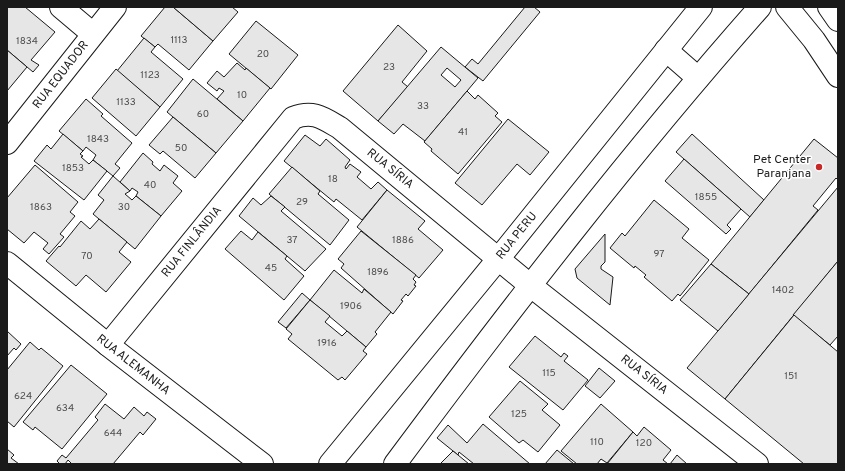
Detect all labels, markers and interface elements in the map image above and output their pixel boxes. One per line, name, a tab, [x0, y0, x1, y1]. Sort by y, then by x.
house number: 1113	[170, 34, 188, 47]
house number: 1834	[16, 35, 38, 48]
street label: RUA EQUADOR	[29, 38, 93, 112]
house number: 20	[257, 48, 269, 61]
house number: 23	[383, 61, 395, 74]
house number: 1123	[140, 69, 160, 82]
house number: 10	[237, 89, 247, 102]
house number: 1133	[116, 96, 136, 109]
house number: 33	[417, 100, 429, 113]
house number: 60	[197, 108, 209, 121]
house number: 41	[458, 126, 468, 139]
house number: 1843	[87, 133, 109, 146]
house number: 50	[175, 142, 187, 155]
street label: RUA SÍRIA	[363, 145, 417, 193]
place label: Pet Center Paranjana	[753, 152, 811, 182]
house number: 1853	[62, 162, 84, 175]
marker: Pet Center Paranjana	[814, 162, 824, 172]
house number: 18	[328, 173, 338, 186]
house number: 40	[144, 179, 156, 192]
house number: 1855	[695, 191, 717, 204]
house number: 29	[296, 196, 308, 209]
house number: 1863	[30, 201, 52, 214]
house number: 30	[118, 201, 130, 214]
street label: RUA FINLÂNDIA	[158, 203, 226, 281]
street label: RUA PERU	[493, 209, 541, 263]
house number: 37	[286, 234, 298, 247]
house number: 1886	[392, 234, 414, 247]
house number: 97	[654, 248, 664, 261]
house number: 70	[81, 250, 93, 263]
house number: 45	[265, 262, 277, 275]
house number: 1896	[367, 266, 389, 279]
house number: 1402	[772, 284, 794, 297]
house number: 1906	[340, 300, 362, 313]
street label: RUA ALEMANHA	[93, 331, 173, 399]
house number: 1916	[317, 337, 337, 350]
street label: RUA SÍRIA	[617, 351, 671, 399]
house number: 115	[542, 367, 556, 380]
house number: 151	[784, 370, 798, 383]
house number: 624	[14, 390, 32, 403]
house number: 634	[56, 402, 74, 415]
house number: 125	[511, 408, 527, 421]
house number: 644	[104, 427, 122, 440]
house number: 110	[590, 436, 604, 449]
house number: 120	[636, 437, 652, 450]

